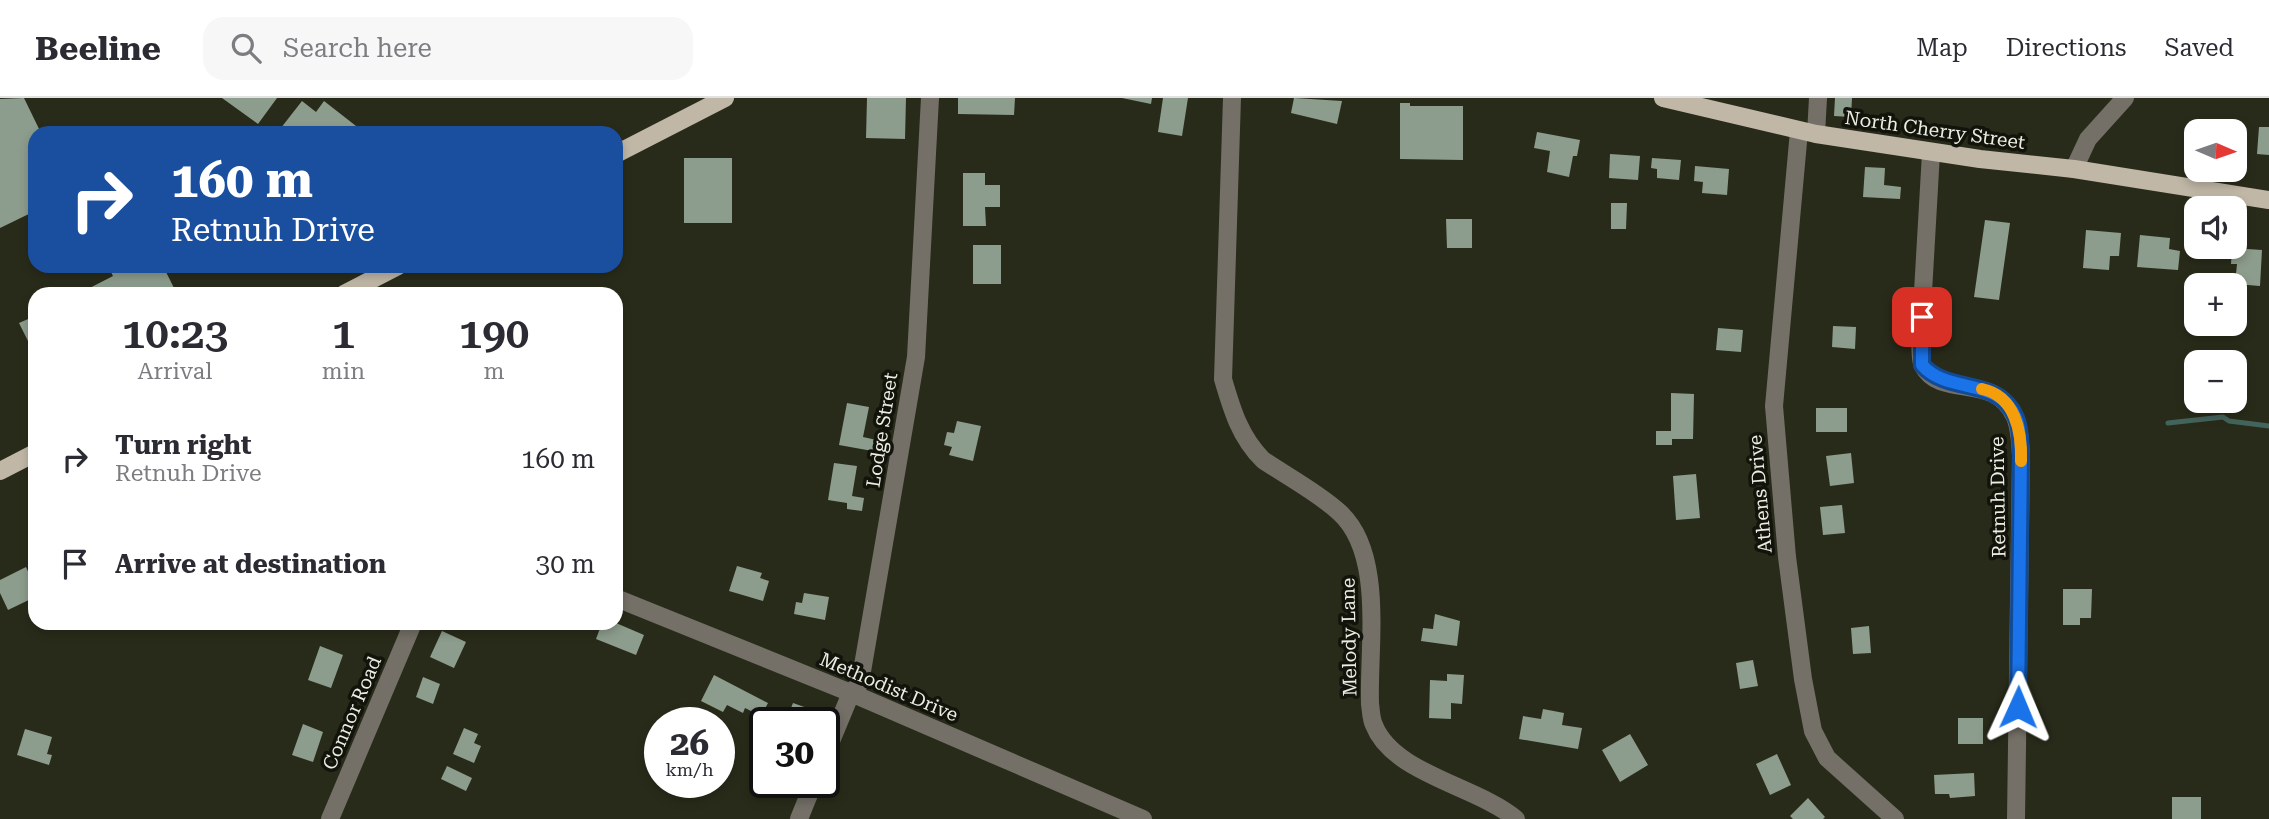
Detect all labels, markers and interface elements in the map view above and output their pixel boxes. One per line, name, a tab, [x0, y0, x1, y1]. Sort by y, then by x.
search box	[203, 17, 693, 80]
text: Beeline	[35, 29, 161, 68]
icon: search	[227, 29, 265, 67]
text: Search here	[283, 33, 432, 63]
text: Map	[1916, 34, 1968, 62]
text: Directions	[2006, 34, 2126, 62]
text: Saved	[2164, 34, 2234, 62]
street label: North Cherry Street	[1843, 106, 2027, 154]
north arrow	[2184, 119, 2247, 182]
map controls	[2184, 119, 2247, 413]
text: 160 m	[171, 152, 313, 209]
icon: right	[56, 154, 147, 245]
button: sound	[2184, 196, 2247, 259]
text: Retnuh Drive	[171, 211, 375, 249]
button: +	[2184, 273, 2247, 336]
pin	[1892, 287, 1952, 347]
icon: arrive	[1903, 298, 1941, 336]
text: 10:23	[122, 309, 228, 358]
text: 1	[332, 309, 355, 358]
text: 190	[459, 309, 529, 358]
button: −	[2184, 350, 2247, 413]
text: Arrival	[138, 358, 212, 385]
text: min	[322, 358, 365, 385]
text: m	[483, 358, 504, 385]
street label: Lodge Street	[862, 371, 902, 489]
text: Turn right	[115, 430, 251, 460]
street label: Athens Drive	[1743, 434, 1777, 554]
street label: Retnuh Drive	[1985, 436, 2011, 558]
icon: right	[56, 440, 94, 478]
text: 160 m	[521, 444, 595, 474]
text: Retnuh Drive	[115, 460, 262, 487]
icon: arrive	[56, 545, 94, 583]
text: Arrive at destination	[115, 549, 386, 579]
text: 30 m	[536, 549, 595, 579]
street label: Melody Lane	[1336, 577, 1362, 697]
street label: Methodist Drive	[816, 647, 962, 727]
street label: Connor Road	[318, 653, 386, 773]
position arrow	[1981, 670, 2055, 744]
speed limit sign: 30	[749, 707, 840, 798]
text: 26	[670, 723, 709, 764]
text: km/h	[665, 759, 714, 780]

